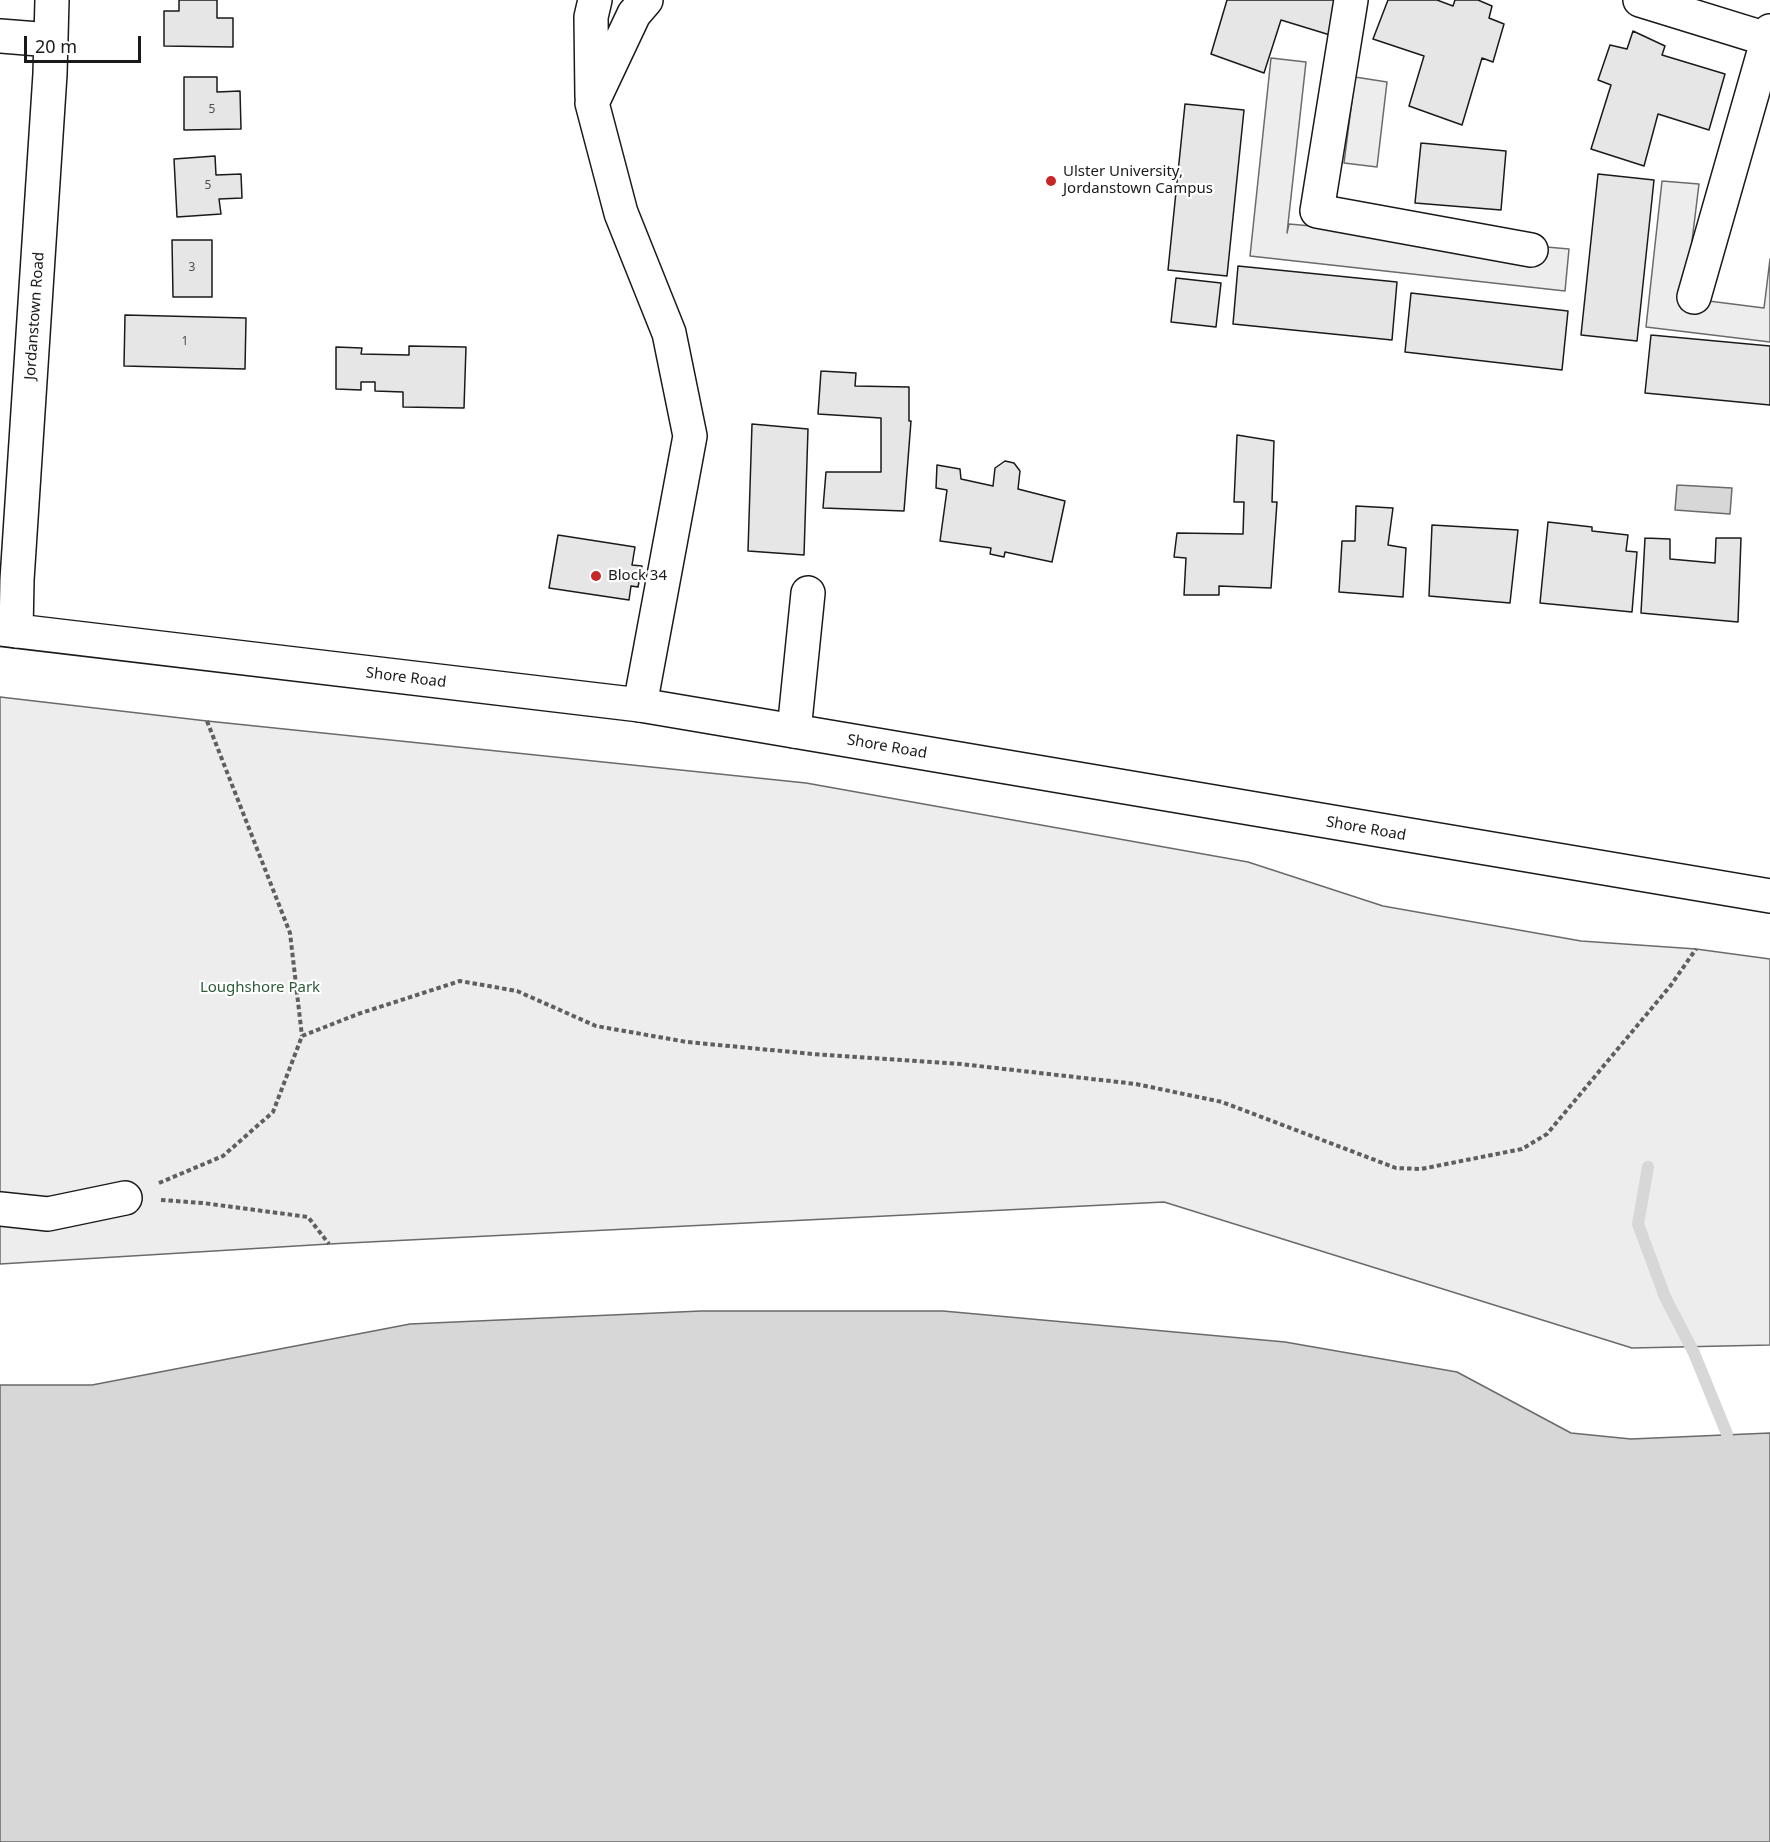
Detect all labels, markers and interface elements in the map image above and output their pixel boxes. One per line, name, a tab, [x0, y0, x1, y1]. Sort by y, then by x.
scale bar	[27, 24, 144, 62]
text: 20 m	[35, 34, 77, 58]
house number: 5	[209, 103, 215, 117]
place label: Ulster University, Jordanstown Campus	[1063, 163, 1213, 198]
marker: Ulster University, Jordanstown Campus	[1044, 174, 1058, 188]
house number: 5	[205, 179, 211, 193]
street label: Jordanstown Road	[22, 251, 48, 381]
house number: 3	[189, 261, 195, 275]
house number: 1	[182, 335, 188, 349]
place label: Block 34	[608, 567, 667, 585]
marker: Block 34	[589, 569, 603, 583]
street label: Shore Road	[365, 664, 447, 692]
street label: Shore Road	[846, 731, 928, 763]
street label: Shore Road	[1325, 813, 1407, 845]
park label: Loughshore Park	[200, 979, 320, 997]

